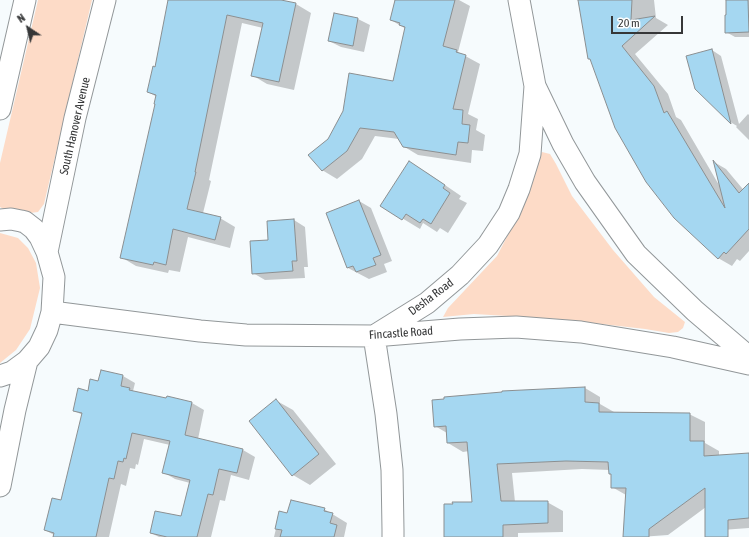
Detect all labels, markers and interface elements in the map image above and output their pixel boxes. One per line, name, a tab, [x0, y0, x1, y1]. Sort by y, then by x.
north arrow	[8, 8, 48, 48]
scale bar	[613, 8, 685, 34]
text: N	[15, 11, 27, 25]
text: 20 m	[618, 16, 640, 30]
street label: South Hanover Avenue	[57, 76, 93, 176]
street label: Desha Road	[406, 275, 456, 319]
street label: Fincastle Road	[368, 324, 434, 342]

